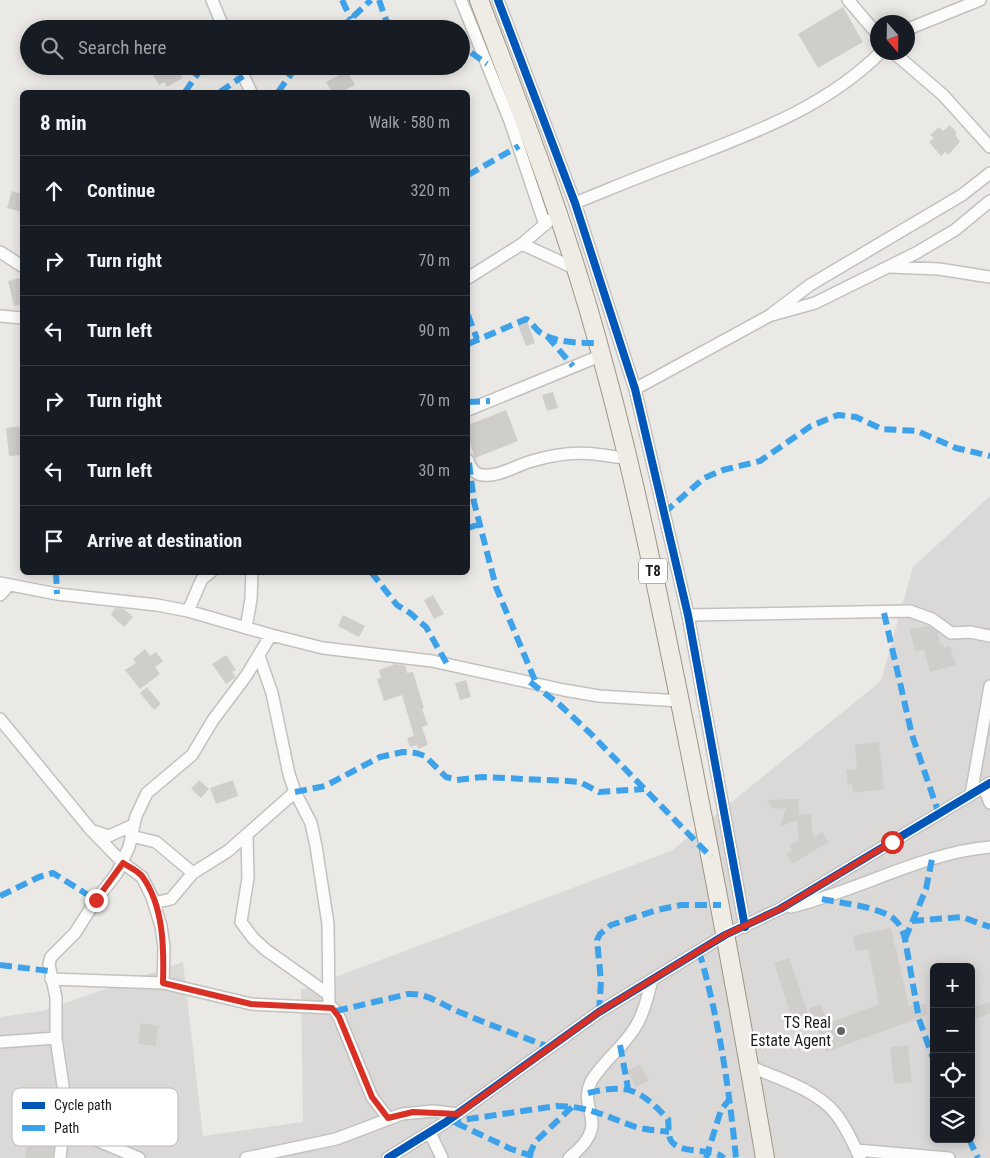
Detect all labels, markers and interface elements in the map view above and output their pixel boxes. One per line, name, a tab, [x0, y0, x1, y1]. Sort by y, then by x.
north arrow	[870, 15, 915, 60]
search box	[20, 20, 470, 75]
icon: search	[38, 34, 66, 62]
text: Search here	[78, 36, 166, 59]
text: 8 min	[40, 111, 87, 135]
text: Walk · 580 m	[369, 113, 450, 132]
icon: ahead	[40, 177, 68, 205]
text: Continue	[87, 179, 155, 202]
text: 320 m	[411, 181, 450, 200]
icon: right	[40, 247, 68, 275]
text: Turn right	[87, 249, 162, 272]
text: 70 m	[418, 251, 450, 270]
icon: left	[40, 317, 68, 345]
text: Turn left	[87, 319, 152, 342]
text: 90 m	[418, 321, 450, 340]
icon: right	[40, 387, 68, 415]
text: Turn right	[87, 389, 162, 412]
text: 70 m	[418, 391, 450, 410]
icon: left	[40, 457, 68, 485]
text: Turn left	[87, 459, 152, 482]
text: 30 m	[418, 461, 450, 480]
icon: arrive	[40, 527, 68, 555]
text: Arrive at destination	[87, 529, 242, 552]
road number: T8	[639, 558, 667, 584]
route start	[881, 831, 904, 854]
route end	[85, 889, 108, 912]
map controls	[930, 963, 975, 1143]
button: +	[930, 963, 975, 1008]
button: −	[930, 1008, 975, 1053]
place label: TS Real Estate Agent	[750, 1013, 831, 1050]
marker: TS Real Estate Agent	[835, 1025, 847, 1037]
button: locate	[930, 1053, 975, 1098]
legend	[12, 1088, 178, 1146]
text: Cycle path	[54, 1097, 112, 1113]
button: layers	[930, 1098, 975, 1143]
text: Path	[54, 1120, 79, 1136]

